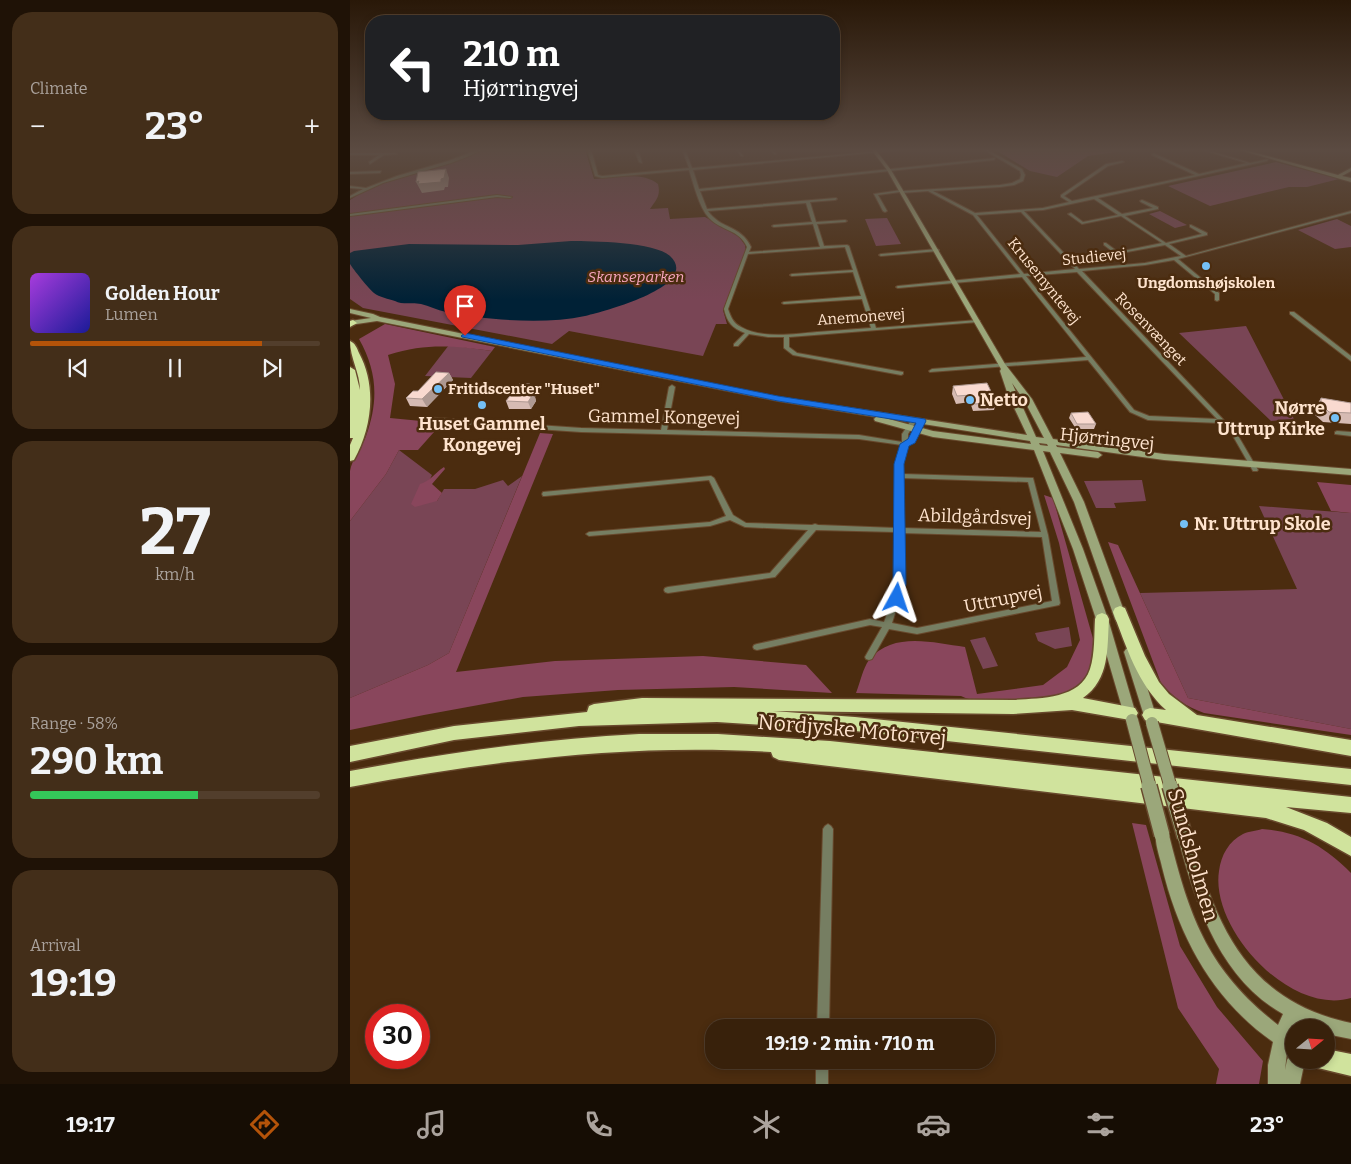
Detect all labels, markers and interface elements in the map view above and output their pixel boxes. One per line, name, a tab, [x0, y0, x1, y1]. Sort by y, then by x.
text: 210 m	[463, 33, 560, 75]
icon: left	[380, 35, 445, 100]
text: Hjørringvej	[463, 75, 579, 102]
text: Climate	[30, 79, 88, 98]
text: 23°	[145, 103, 205, 149]
text: −	[30, 110, 45, 143]
text: +	[304, 110, 320, 143]
street label: Krusemyntevej	[1004, 234, 1084, 328]
street label: Studievej	[1061, 245, 1127, 269]
marker: Ungdomshøjskolen	[1200, 260, 1212, 272]
park label: Skanseparken	[588, 268, 684, 286]
place label: Ungdomshøjskolen	[1137, 274, 1275, 292]
text: Golden Hour	[105, 282, 220, 305]
pin	[444, 285, 486, 336]
street label: Rosenvænget	[1112, 289, 1191, 370]
icon: arrive	[451, 292, 479, 320]
text: Lumen	[105, 305, 158, 324]
street label: Anemonevej	[816, 305, 906, 329]
icon: previous	[64, 354, 92, 382]
icon: pause	[161, 354, 189, 382]
icon: next	[258, 354, 286, 382]
place label: Fritidscenter "Huset"	[448, 380, 600, 398]
marker: Fritidscenter "Huset"	[432, 383, 444, 395]
place label: Netto	[980, 389, 1028, 411]
marker: Netto	[964, 394, 976, 406]
place label: Nørre Uttrup Kirke	[1217, 397, 1325, 440]
marker: Huset Gammel Kongevej	[476, 399, 488, 411]
street label: Gammel Kongevej	[588, 405, 740, 429]
marker: Nørre Uttrup Kirke	[1329, 412, 1341, 424]
place label: Huset Gammel Kongevej	[418, 413, 546, 456]
street label: Hjørringvej	[1059, 423, 1155, 455]
text: 27	[139, 493, 211, 571]
street label: Abildgårdsvej	[918, 504, 1032, 530]
place label: Nr. Uttrup Skole	[1194, 513, 1331, 535]
marker: Nr. Uttrup Skole	[1178, 518, 1190, 530]
text: km/h	[155, 565, 195, 584]
position arrow	[870, 571, 922, 623]
street label: Uttrupvej	[962, 581, 1044, 617]
street label: Nordjyske Motorvej	[757, 709, 947, 751]
text: Range · 58%	[30, 714, 118, 733]
text: 290 km	[30, 738, 163, 784]
street label: Sundsholmen	[1162, 786, 1224, 924]
text: Arrival	[30, 936, 81, 955]
text: 19:19	[30, 960, 117, 1006]
speed limit sign: 30	[365, 1004, 430, 1069]
north arrow	[1285, 1019, 1335, 1069]
map controls	[1285, 1019, 1335, 1069]
text: 19:19 · 2 min · 710 m	[766, 1032, 934, 1055]
icon: directions	[247, 1107, 282, 1142]
icon: music	[414, 1107, 449, 1142]
icon: phone	[581, 1107, 616, 1142]
icon: climate	[749, 1107, 784, 1142]
icon: car	[916, 1107, 951, 1142]
icon: filters	[1083, 1107, 1118, 1142]
text: 19:17	[66, 1111, 115, 1138]
text: 23°	[1250, 1111, 1285, 1138]

